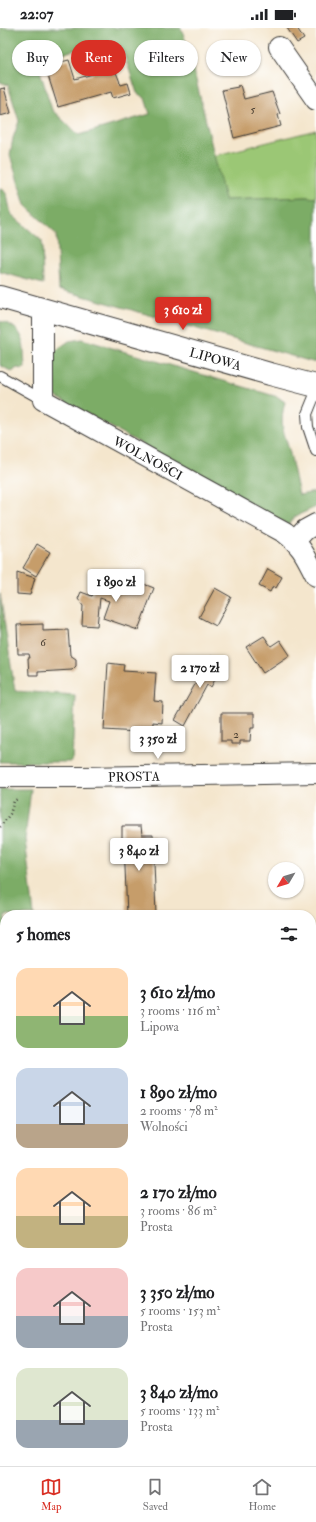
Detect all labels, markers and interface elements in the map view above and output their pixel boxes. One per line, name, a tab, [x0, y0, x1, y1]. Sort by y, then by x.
text: 22:07	[20, 5, 54, 24]
chip: Buy	[12, 40, 63, 76]
chip: Rent	[71, 40, 126, 76]
chip: Filters	[134, 40, 198, 76]
chip: New	[206, 40, 261, 76]
house number: 5	[251, 103, 256, 116]
pin: 3 610 zł	[142, 297, 224, 331]
text: 3 610 zł	[164, 302, 202, 318]
street label: LIPOWA	[187, 344, 244, 375]
street label: WOLNOŚCI	[109, 433, 185, 484]
pin: 1 890 zł	[75, 569, 157, 603]
text: 1 890 zł	[96, 574, 136, 590]
house number: 6	[40, 636, 47, 649]
pin: 2 170 zł	[159, 655, 241, 689]
text: 2 170 zł	[181, 660, 219, 676]
pin: 3 350 zł	[117, 726, 199, 760]
house number: 2	[233, 728, 239, 741]
text: 3 350 zł	[139, 731, 177, 747]
street label: PROSTA	[108, 769, 161, 786]
pin: 3 840 zł	[98, 838, 180, 872]
text: 3 840 zł	[119, 843, 159, 859]
north arrow	[268, 862, 304, 898]
map controls	[268, 862, 304, 898]
icon: filters	[278, 923, 300, 945]
text: 5 homes	[16, 924, 70, 945]
text: 3 610 zł/mo	[140, 982, 215, 1003]
icon: home	[48, 984, 96, 1032]
text: 3 rooms · 116 m²	[140, 1003, 220, 1019]
text: Lipowa	[140, 1019, 179, 1035]
text: 1 890 zł/mo	[140, 1082, 217, 1103]
icon: home	[48, 1084, 96, 1132]
text: 2 rooms · 78 m²	[140, 1103, 218, 1119]
text: Wolności	[140, 1119, 188, 1135]
text: 2 170 zł/mo	[140, 1182, 217, 1203]
icon: home	[48, 1184, 96, 1232]
text: 3 rooms · 86 m²	[140, 1203, 217, 1219]
text: Prosta	[140, 1219, 173, 1235]
text: 3 350 zł/mo	[140, 1282, 215, 1303]
icon: home	[48, 1284, 96, 1332]
text: 5 rooms · 153 m²	[140, 1303, 220, 1319]
text: Prosta	[140, 1319, 173, 1335]
text: 3 840 zł/mo	[140, 1382, 218, 1403]
icon: home	[48, 1384, 96, 1432]
text: 5 rooms · 133 m²	[140, 1403, 219, 1419]
text: Prosta	[140, 1419, 173, 1435]
tab: Map	[40, 1476, 62, 1513]
tab: Saved	[143, 1476, 168, 1513]
tab: Home	[248, 1476, 276, 1513]

